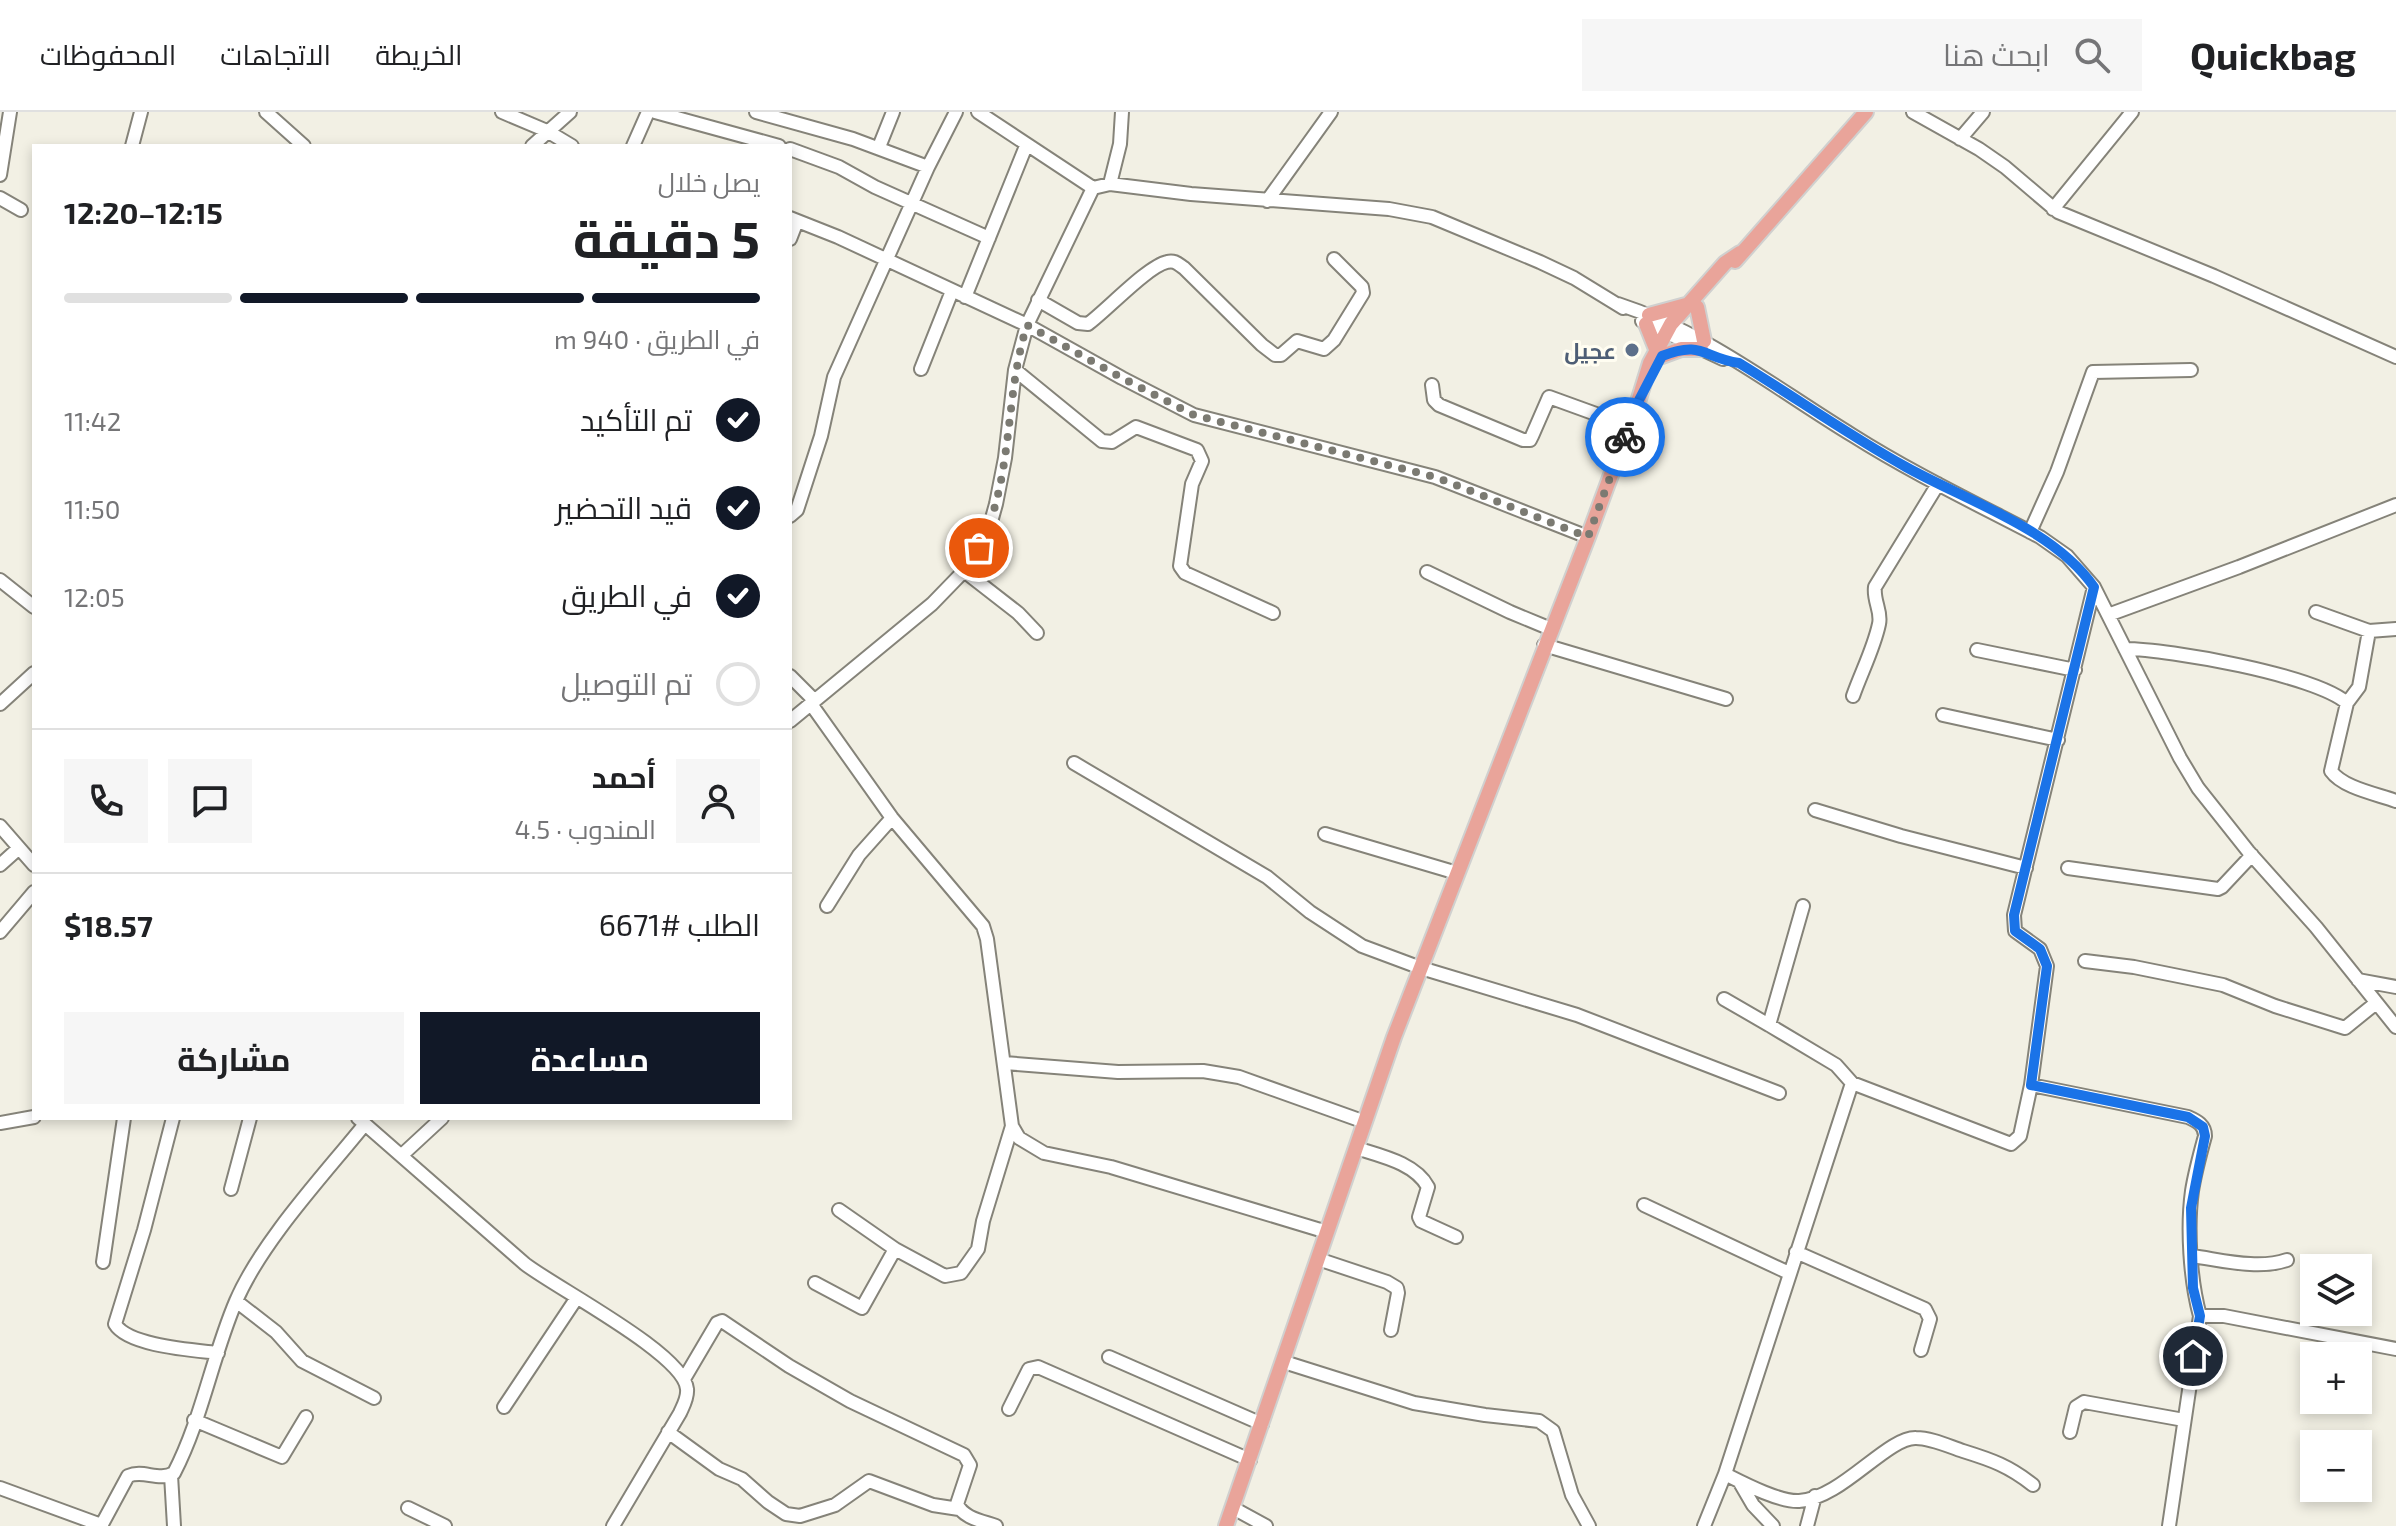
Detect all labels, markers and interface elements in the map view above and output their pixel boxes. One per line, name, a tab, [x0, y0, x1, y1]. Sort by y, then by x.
search box	[1582, 19, 2142, 91]
text: Quickbag	[2190, 32, 2356, 78]
icon: search	[2070, 33, 2114, 77]
text: ابحث هنا	[1943, 36, 2050, 72]
text: المحفوظات	[40, 37, 176, 71]
text: الاتجاهات	[220, 37, 331, 71]
text: الخريطة	[375, 37, 463, 71]
text: يصل خلال	[658, 166, 760, 197]
text: 12:15–12:20	[64, 194, 223, 230]
text: 5 دقيقة	[573, 206, 760, 268]
text: في الطريق · 940 m	[554, 323, 760, 354]
place label: عجيل	[1564, 337, 1616, 365]
marker: عجيل	[1623, 341, 1641, 359]
courier	[1585, 397, 1665, 477]
icon: check	[716, 398, 760, 442]
text: تم التأكيد	[580, 401, 692, 437]
text: 11:42	[64, 405, 121, 436]
icon: bike	[1603, 415, 1647, 459]
icon: check	[716, 486, 760, 530]
text: قيد التحضير	[556, 489, 692, 525]
text: 11:50	[64, 493, 120, 524]
pin	[945, 514, 1013, 582]
icon: bag	[957, 526, 1001, 570]
icon: check	[716, 574, 760, 618]
text: في الطريق	[562, 577, 692, 613]
text: 12:05	[64, 581, 125, 612]
text: تم التوصيل	[561, 665, 692, 701]
text: أحمد	[592, 758, 656, 794]
button: phone	[64, 759, 148, 843]
button: chat	[168, 759, 252, 843]
button: person	[676, 759, 760, 843]
text: المندوب · 4.5	[514, 813, 656, 844]
text: الطلب #6671	[599, 906, 760, 942]
text: $18.57	[64, 907, 153, 943]
button: مشاركة	[64, 1012, 404, 1104]
button: مساعدة	[420, 1012, 760, 1104]
map controls	[2300, 1254, 2372, 1502]
button: layers	[2300, 1254, 2372, 1326]
pin	[2159, 1322, 2227, 1390]
icon: home	[2171, 1334, 2215, 1378]
button: +	[2300, 1342, 2372, 1414]
button: −	[2300, 1430, 2372, 1502]

